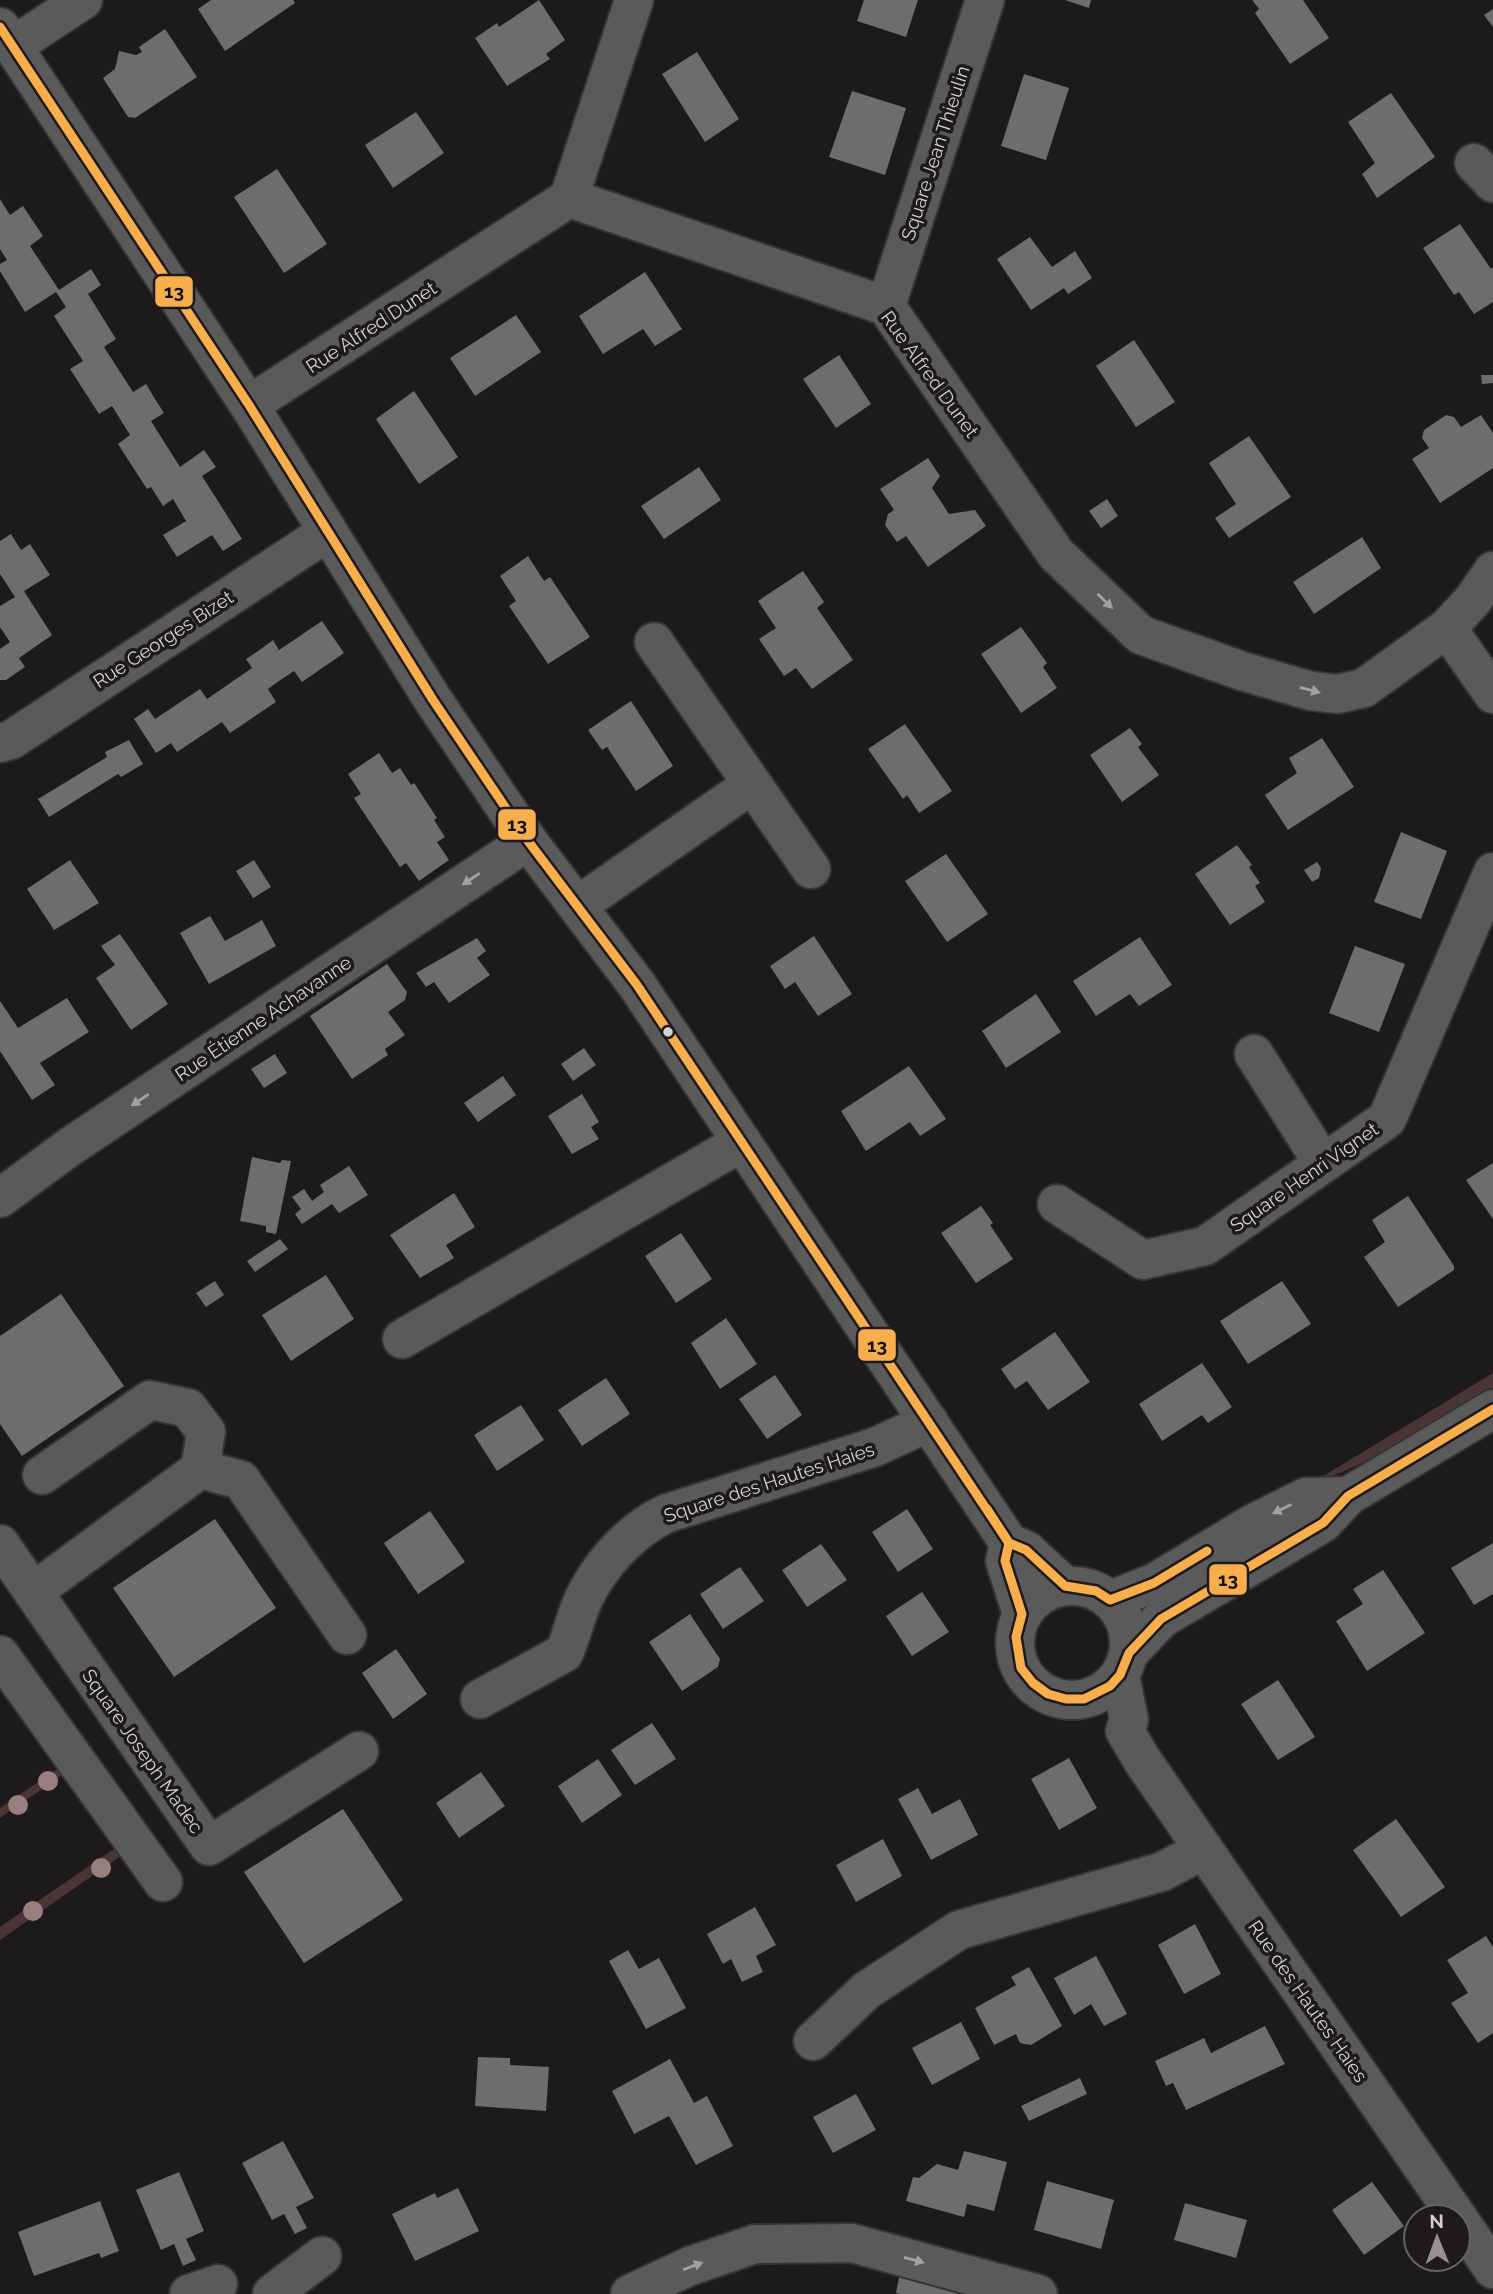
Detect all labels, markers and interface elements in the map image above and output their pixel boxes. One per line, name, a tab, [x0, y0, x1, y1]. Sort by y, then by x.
street label: Square Jean Thieulin	[896, 63, 974, 243]
line badge: 13	[154, 275, 194, 308]
street label: Rue Alfred Dunet	[302, 276, 441, 377]
text: 13	[164, 280, 184, 302]
street label: Rue Alfred Dunet	[877, 307, 984, 442]
street label: Rue Georges Bizet	[89, 585, 238, 692]
one-way arrow	[1096, 593, 1114, 609]
one-way arrow	[1300, 686, 1321, 696]
line badge: 13	[497, 808, 537, 841]
text: 13	[507, 813, 527, 835]
one-way arrow	[461, 872, 481, 885]
street label: Rue Étienne Achavanne	[171, 951, 355, 1085]
unlabelled marker	[661, 1025, 675, 1039]
one-way arrow	[130, 1094, 149, 1107]
street label: Square Henri Vignet	[1226, 1117, 1383, 1236]
line badge: 13	[857, 1328, 897, 1362]
text: 13	[867, 1334, 887, 1356]
street label: Square des Hautes Haies	[661, 1438, 877, 1526]
one-way arrow	[1272, 1503, 1292, 1514]
line badge: 13	[1208, 1563, 1248, 1596]
text: 13	[1218, 1568, 1238, 1590]
street label: Square Joseph Madec	[78, 1665, 208, 1837]
street label: Rue des Hautes Haies	[1244, 1916, 1372, 2086]
north arrow	[1402, 2203, 1472, 2273]
text: N	[1429, 2210, 1444, 2232]
one-way arrow	[903, 2255, 925, 2266]
one-way arrow	[682, 2260, 703, 2271]

